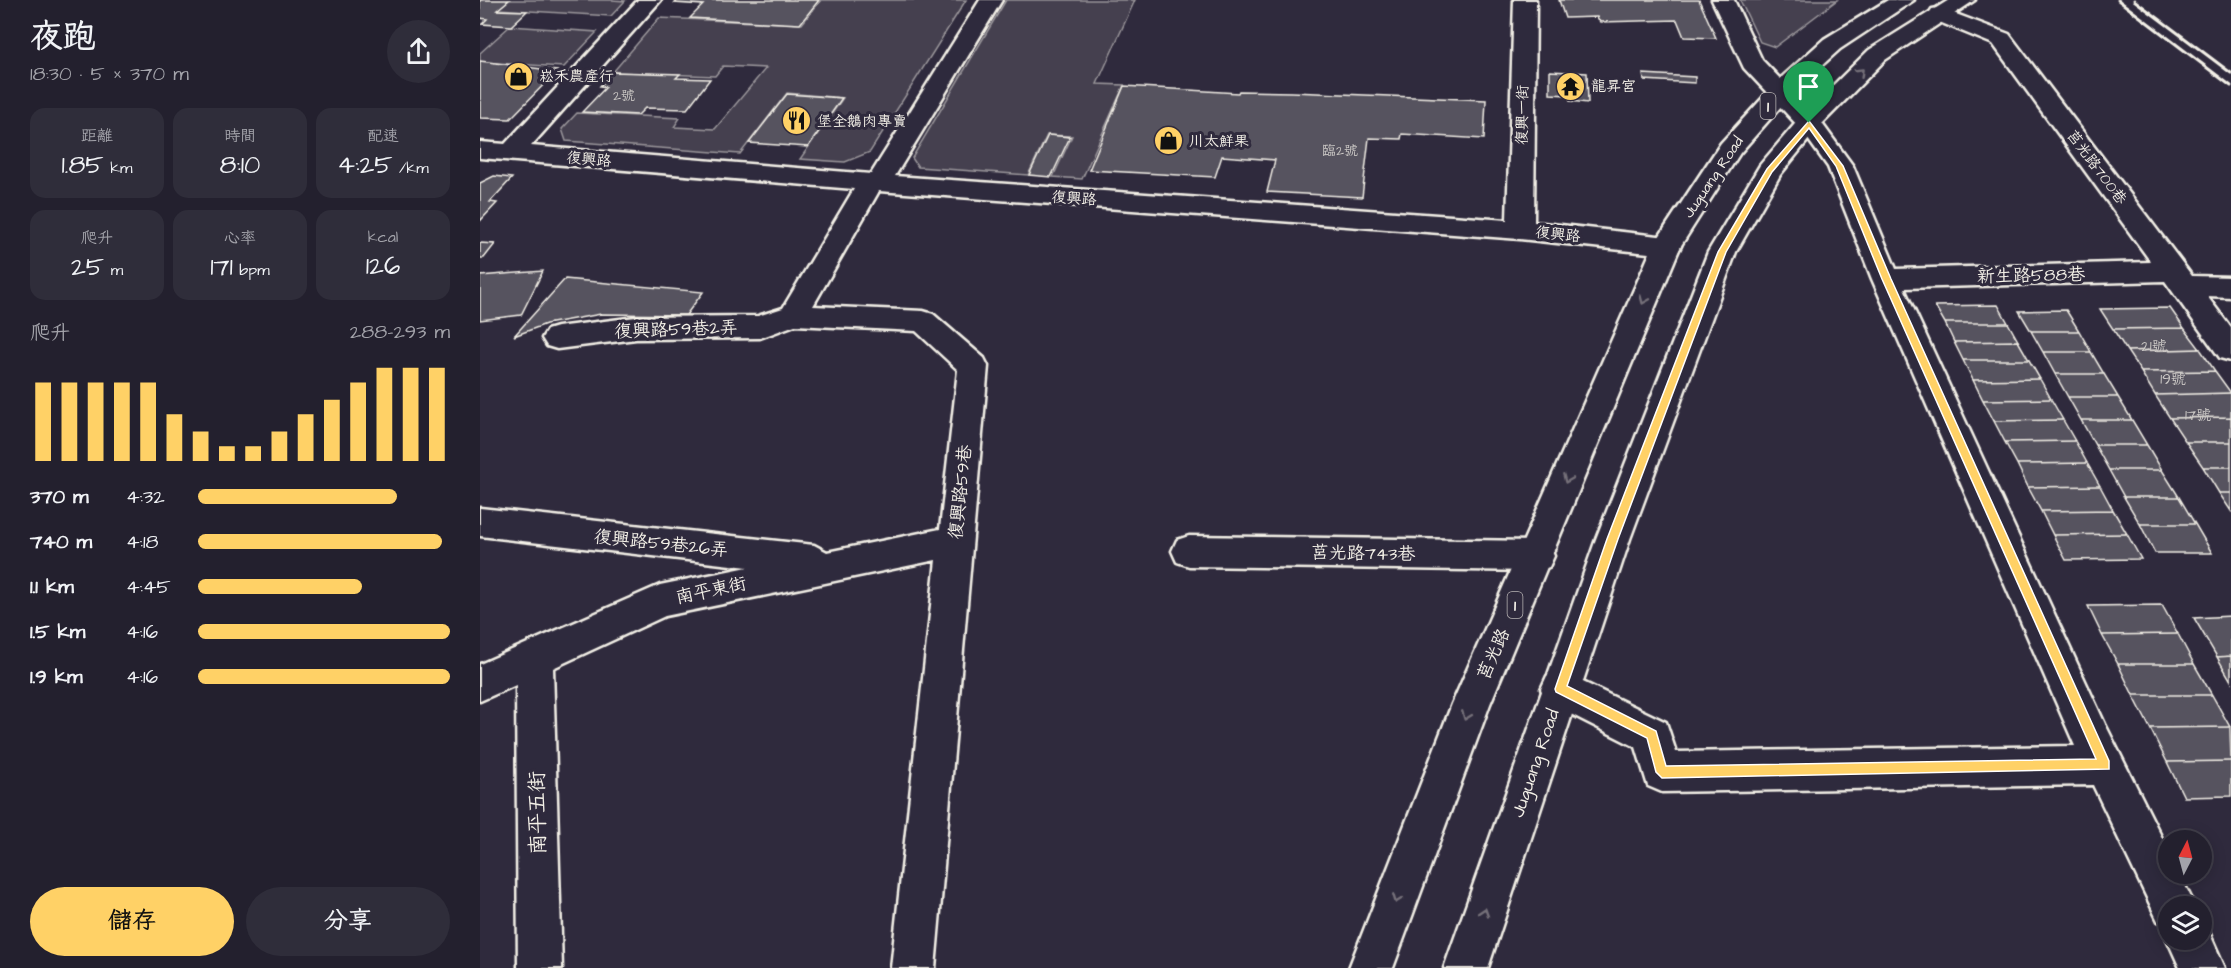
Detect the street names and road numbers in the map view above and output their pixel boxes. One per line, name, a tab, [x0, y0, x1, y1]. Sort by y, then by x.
street label: 復興一街	[1511, 85, 1534, 145]
road number: 1	[1760, 93, 1776, 119]
street label: 莒光路700巷	[2062, 126, 2132, 209]
street label: Juguang Road	[1678, 132, 1749, 223]
street label: 復興路	[566, 147, 612, 172]
street label: 復興路	[1051, 186, 1097, 211]
street label: 復興路	[1534, 222, 1581, 247]
street label: 新生路588巷	[1977, 262, 2085, 289]
street label: 復興路59巷2弄	[614, 315, 738, 344]
street label: 復興路59巷	[943, 444, 978, 541]
street label: 復興路59巷26弄	[593, 524, 729, 563]
street label: 莒光路743巷	[1311, 540, 1415, 567]
street label: 南平東街	[673, 571, 749, 610]
road number: 1	[1508, 592, 1522, 618]
street label: 莒光路	[1471, 624, 1516, 684]
street label: Juguang Road	[1505, 706, 1567, 821]
street label: 南平五街	[522, 771, 553, 855]

